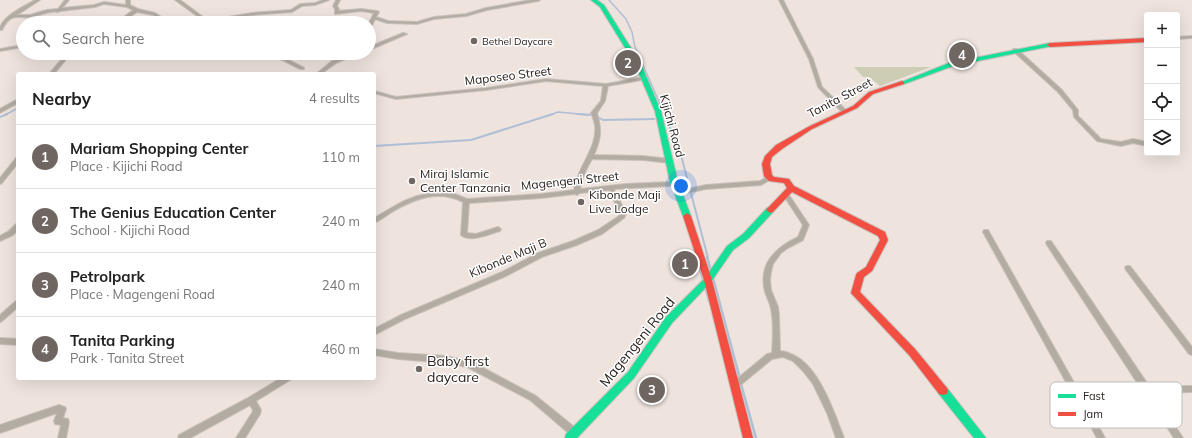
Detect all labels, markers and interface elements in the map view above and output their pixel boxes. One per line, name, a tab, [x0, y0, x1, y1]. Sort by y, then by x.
map controls	[1144, 12, 1180, 156]
button: +	[1144, 12, 1180, 48]
search box	[16, 16, 376, 60]
icon: search	[30, 27, 52, 49]
text: Search here	[62, 29, 144, 48]
place label: Bethel Daycare	[482, 35, 553, 48]
marker: Bethel Daycare	[469, 36, 479, 46]
pin: 4	[949, 40, 975, 70]
pin: 2	[615, 48, 641, 78]
button: −	[1144, 48, 1180, 84]
street label: Maposeo Street	[464, 63, 552, 88]
street label: Tanita Street	[805, 74, 875, 121]
button: locate	[1144, 84, 1180, 120]
text: Nearby	[32, 88, 91, 109]
text: 4 results	[309, 90, 360, 106]
street label: Kijichi Road	[657, 93, 688, 159]
button: layers	[1144, 120, 1180, 156]
text: Mariam Shopping Center	[70, 139, 248, 158]
text: 1	[41, 149, 49, 165]
text: 110 m	[322, 149, 360, 165]
text: Place · Kijichi Road	[70, 158, 182, 174]
place label: Miraj Islamic Center Tanzania	[420, 166, 511, 195]
street label: Magengeni Street	[520, 168, 620, 193]
marker: Miraj Islamic Center Tanzania	[407, 176, 417, 186]
your location	[671, 176, 691, 196]
place label: Kibonde Maji Live Lodge	[589, 187, 661, 216]
marker: Kibonde Maji Live Lodge	[576, 197, 586, 207]
text: The Genius Education Center	[70, 203, 276, 222]
text: 2	[41, 213, 49, 229]
text: 240 m	[322, 213, 360, 229]
text: School · Kijichi Road	[70, 222, 190, 238]
street label: Kibonde Maji B	[467, 234, 549, 281]
pin: 1	[672, 249, 698, 279]
text: Petrolpark	[70, 267, 145, 286]
text: 3	[41, 277, 49, 293]
text: 240 m	[322, 277, 360, 293]
text: Place · Magengeni Road	[70, 286, 215, 302]
street label: Magengeni Road	[595, 293, 679, 391]
text: Tanita Parking	[70, 331, 175, 350]
text: 4	[41, 341, 49, 357]
text: 460 m	[322, 341, 360, 357]
text: Park · Tanita Street	[70, 350, 184, 366]
place label: Baby first daycare	[427, 352, 489, 386]
marker: Baby first daycare	[414, 364, 424, 374]
pin: 3	[639, 375, 665, 405]
legend	[1050, 382, 1182, 428]
text: Fast	[1083, 389, 1105, 403]
text: Jam	[1083, 407, 1103, 421]

